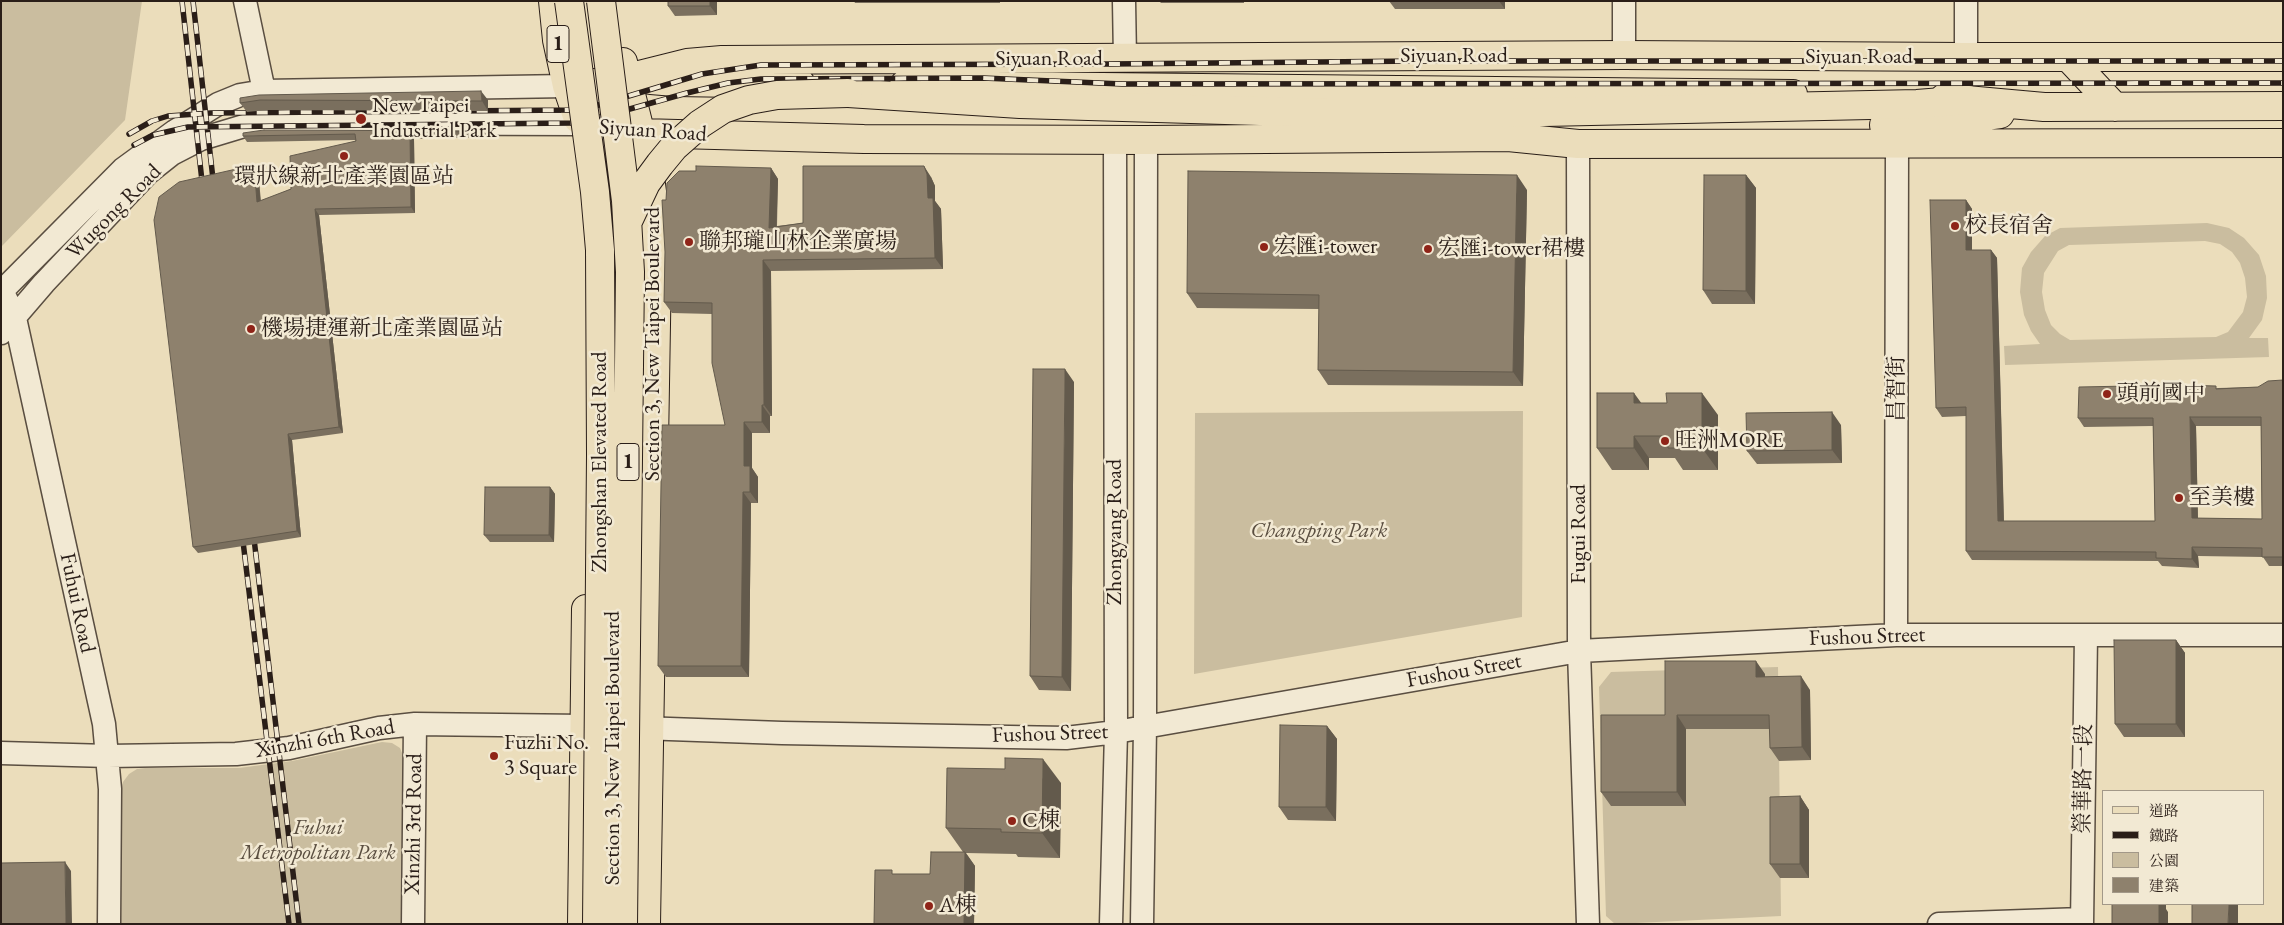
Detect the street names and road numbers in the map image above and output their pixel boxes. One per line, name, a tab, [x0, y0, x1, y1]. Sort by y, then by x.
road number: 1	[547, 26, 569, 62]
street label: Siyuan Road	[1400, 43, 1508, 69]
street label: Siyuan Road	[1805, 44, 1913, 70]
street label: Siyuan Road	[995, 46, 1103, 72]
street label: Siyuan Road	[598, 114, 708, 148]
street label: Wugong Road	[61, 159, 167, 265]
street label: Section 3, New Taipei Boulevard	[640, 207, 666, 481]
street label: Zhongshan Elevated Road	[587, 351, 613, 573]
street label: 昌智街	[1884, 356, 1910, 422]
road number: 1	[617, 444, 639, 481]
street label: Zhongyang Road	[1102, 459, 1128, 605]
street label: Fugui Road	[1566, 484, 1592, 584]
street label: Fuhui Road	[54, 551, 100, 655]
street label: Section 3, New Taipei Boulevard	[600, 611, 626, 885]
street label: Fushou Street	[1808, 622, 1926, 652]
street label: Fushou Street	[1404, 648, 1524, 694]
street label: Xinzhi 6th Road	[253, 714, 397, 764]
street label: Fushou Street	[991, 719, 1109, 749]
street label: 榮華路一段	[2070, 724, 2098, 834]
street label: Xinzhi 3rd Road	[400, 753, 428, 895]

